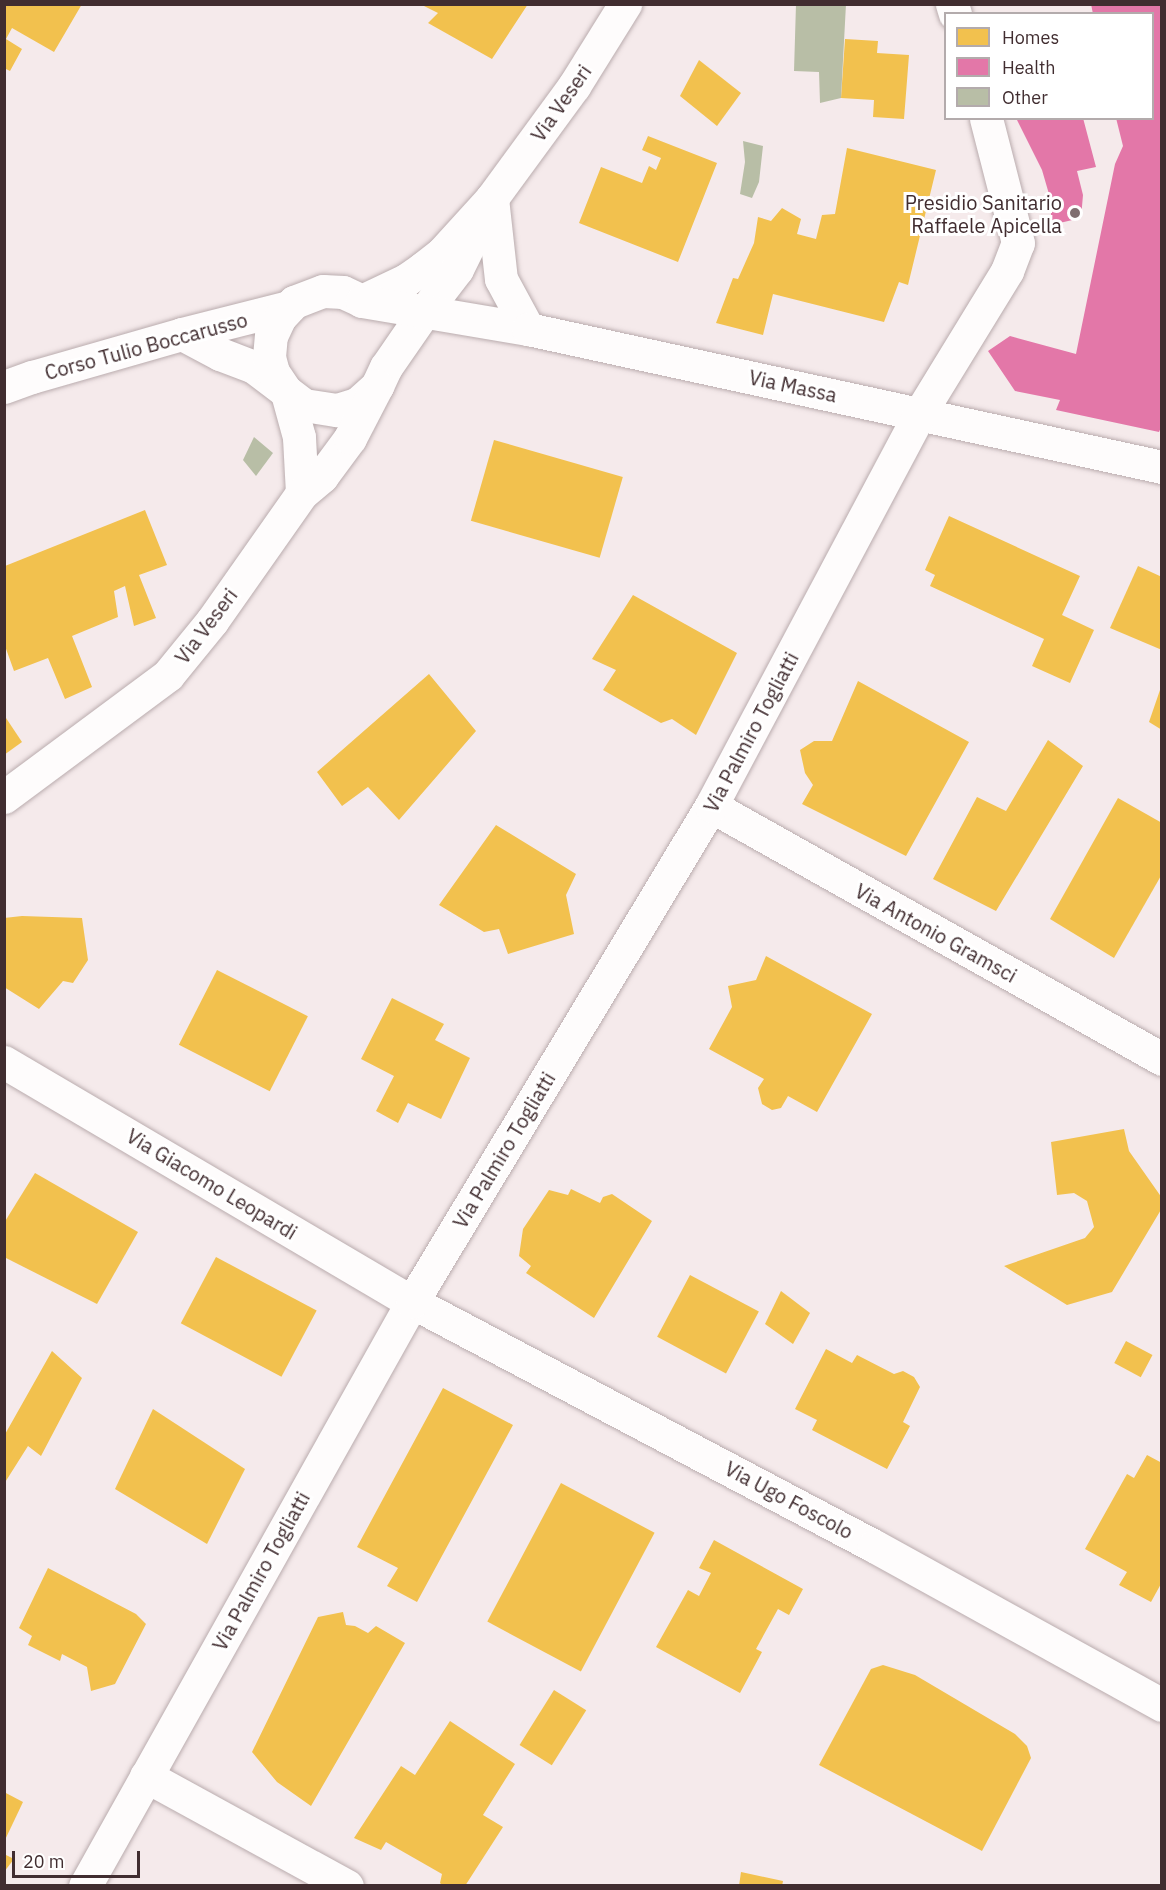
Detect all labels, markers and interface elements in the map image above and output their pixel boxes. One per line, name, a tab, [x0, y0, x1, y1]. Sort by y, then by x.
legend	[944, 12, 1154, 120]
text: Homes	[1002, 26, 1059, 49]
text: Health	[1002, 56, 1056, 79]
street label: Via Veseri	[526, 60, 596, 146]
text: Other	[1002, 86, 1048, 109]
place label: Presidio Sanitario Raffaele Apicella	[905, 190, 1062, 237]
marker: Presidio Sanitario Raffaele Apicella	[1066, 204, 1084, 222]
street label: Corso Tulio Boccarusso	[42, 307, 250, 385]
street label: Via Massa	[747, 365, 839, 407]
street label: Via Veseri	[170, 584, 242, 668]
street label: Via Palmiro Togliatti	[699, 648, 803, 816]
street label: Via Antonio Gramsci	[851, 879, 1021, 987]
street label: Via Palmiro Togliatti	[448, 1067, 560, 1233]
street label: Via Giacomo Leopardi	[122, 1124, 302, 1244]
street label: Via Ugo Foscolo	[721, 1456, 857, 1544]
street label: Via Palmiro Togliatti	[207, 1487, 315, 1655]
scale bar	[15, 1839, 142, 1877]
text: 20 m	[23, 1850, 65, 1873]

